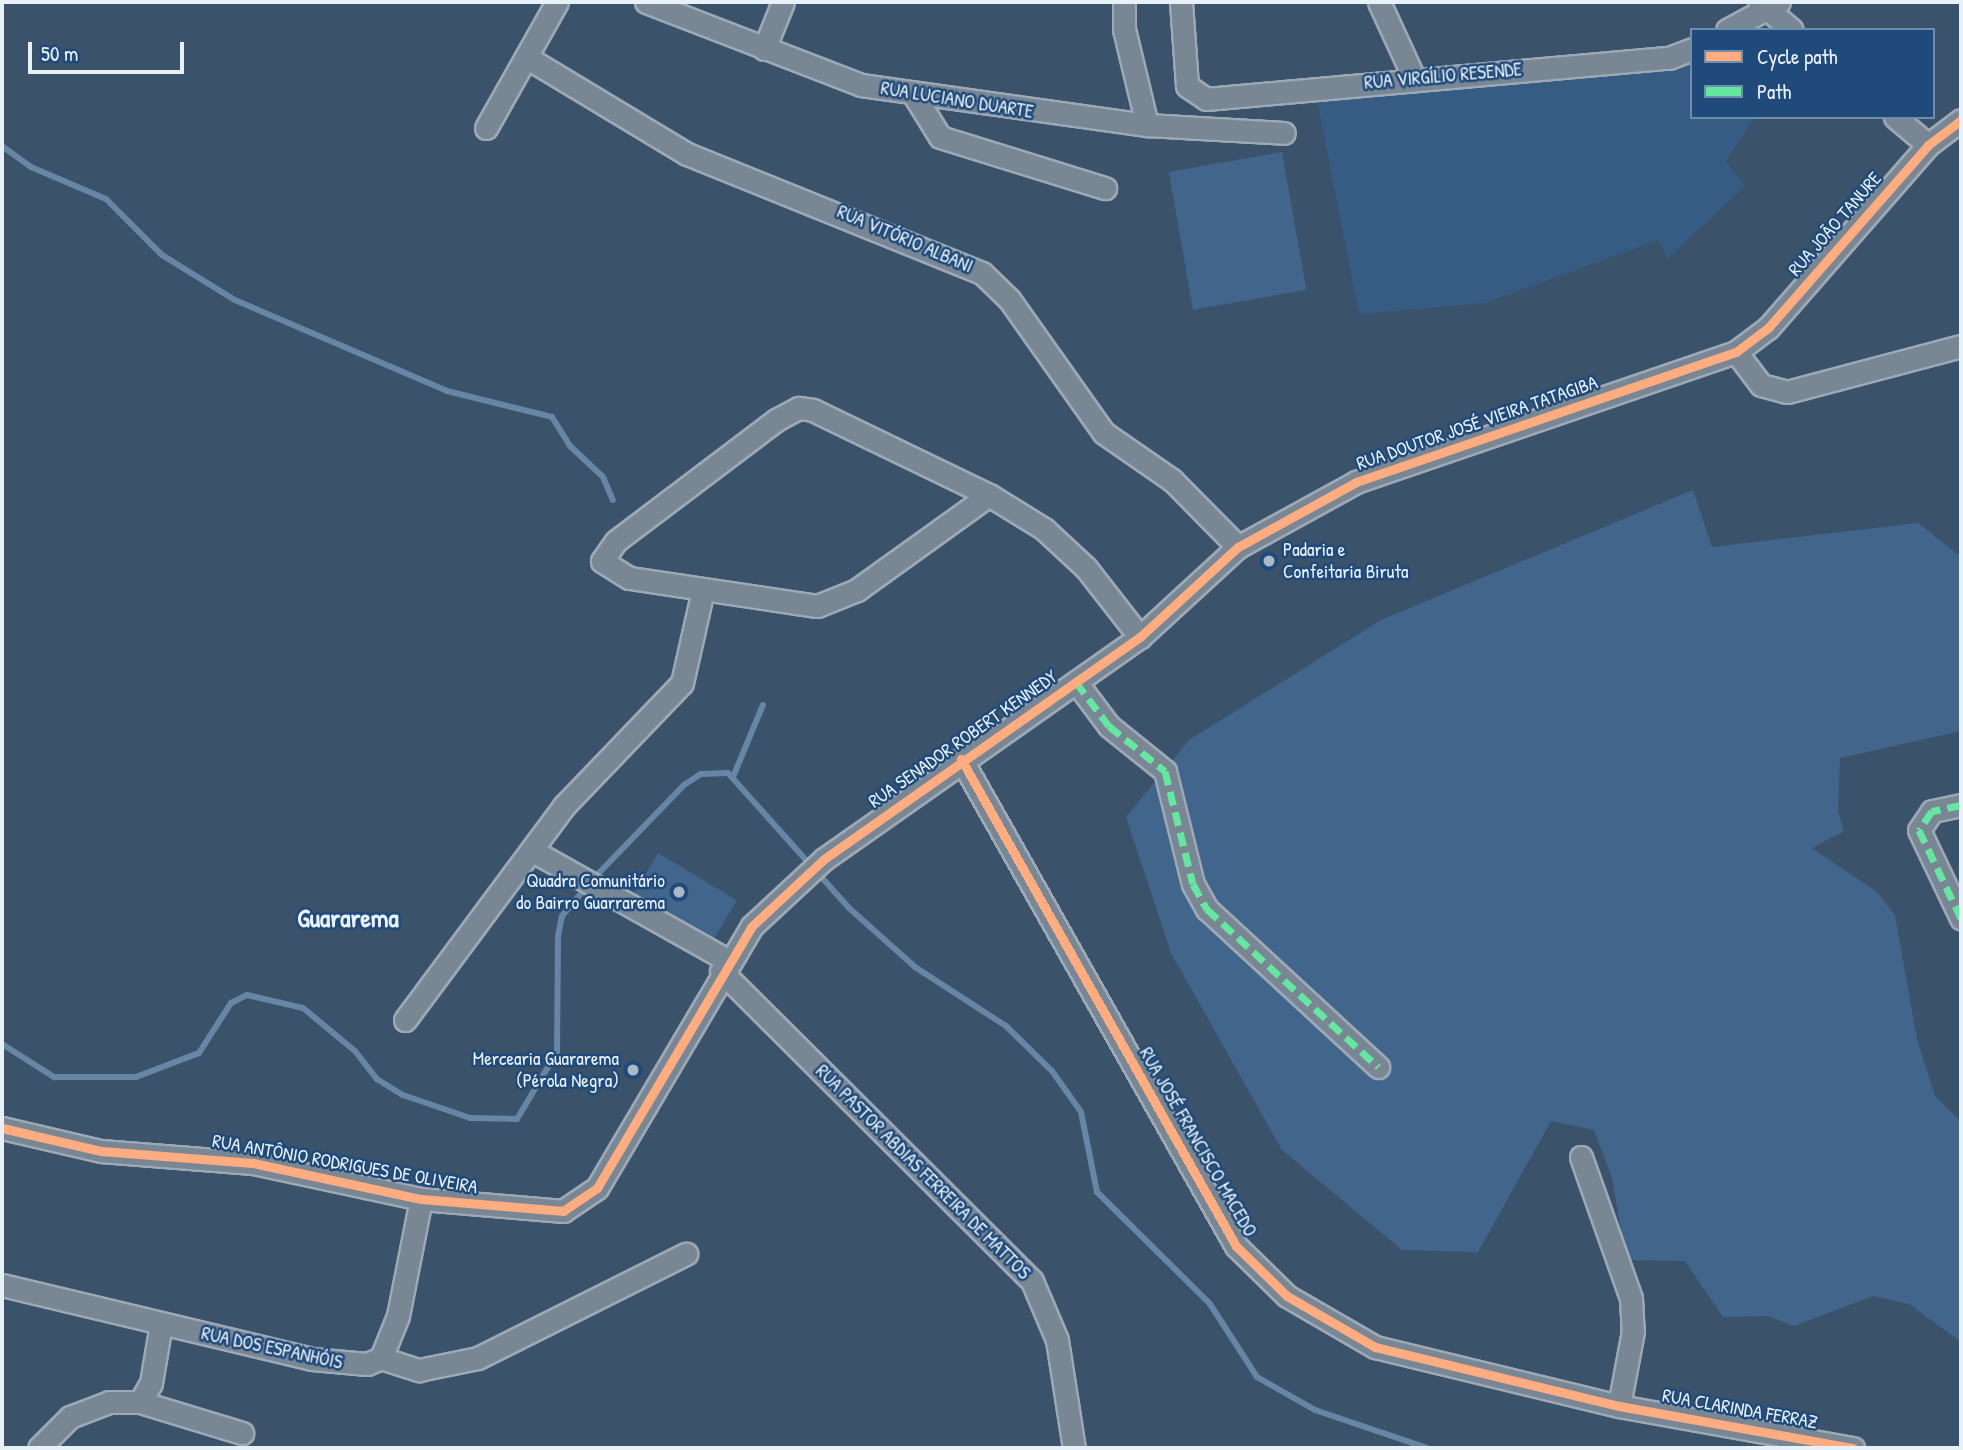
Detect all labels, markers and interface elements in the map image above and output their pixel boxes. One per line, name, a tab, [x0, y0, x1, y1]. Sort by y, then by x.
scale bar	[32, 28, 187, 72]
legend	[1690, 28, 1935, 119]
text: 50 m	[41, 39, 78, 68]
text: Cycle path	[1757, 42, 1838, 71]
street label: RUA VIRGÍLIO RESENDE	[1363, 58, 1523, 94]
street label: RUA LUCIANO DUARTE	[879, 77, 1035, 123]
text: Path	[1757, 77, 1791, 106]
street label: RUA JOÃO TANURE	[1784, 167, 1886, 281]
street label: RUA VITÓRIO ALBANI	[834, 200, 976, 278]
street label: RUA DOUTOR JOSÉ VIEIRA TATAGIBA	[1353, 371, 1601, 475]
place label: Padaria e Confeitaria Biruta	[1283, 539, 1408, 583]
marker: Padaria e Confeitaria Biruta	[1261, 553, 1277, 569]
street label: RUA SENADOR ROBERT KENNEDY	[864, 665, 1062, 813]
place label: Quadra Comunitário do Bairro Guarrarema	[516, 870, 665, 914]
marker: Quadra Comunitário do Bairro Guarrarema	[671, 884, 687, 900]
district label: Guararema	[297, 902, 399, 934]
street label: RUA JOSÉ FRANCISCO MACEDO	[1134, 1043, 1262, 1241]
place label: Mercearia Guararema (Pérola Negra)	[473, 1048, 619, 1092]
street label: RUA PASTOR ABDIAS FERREIRA DE MATTOS	[811, 1060, 1035, 1284]
marker: Mercearia Guararema (Pérola Negra)	[625, 1062, 641, 1078]
street label: RUA ANTÔNIO RODRIGUES DE OLIVEIRA	[211, 1129, 479, 1199]
street label: RUA DOS ESPANHÓIS	[199, 1322, 345, 1374]
street label: RUA CLARINDA FERRAZ	[1661, 1384, 1819, 1434]

